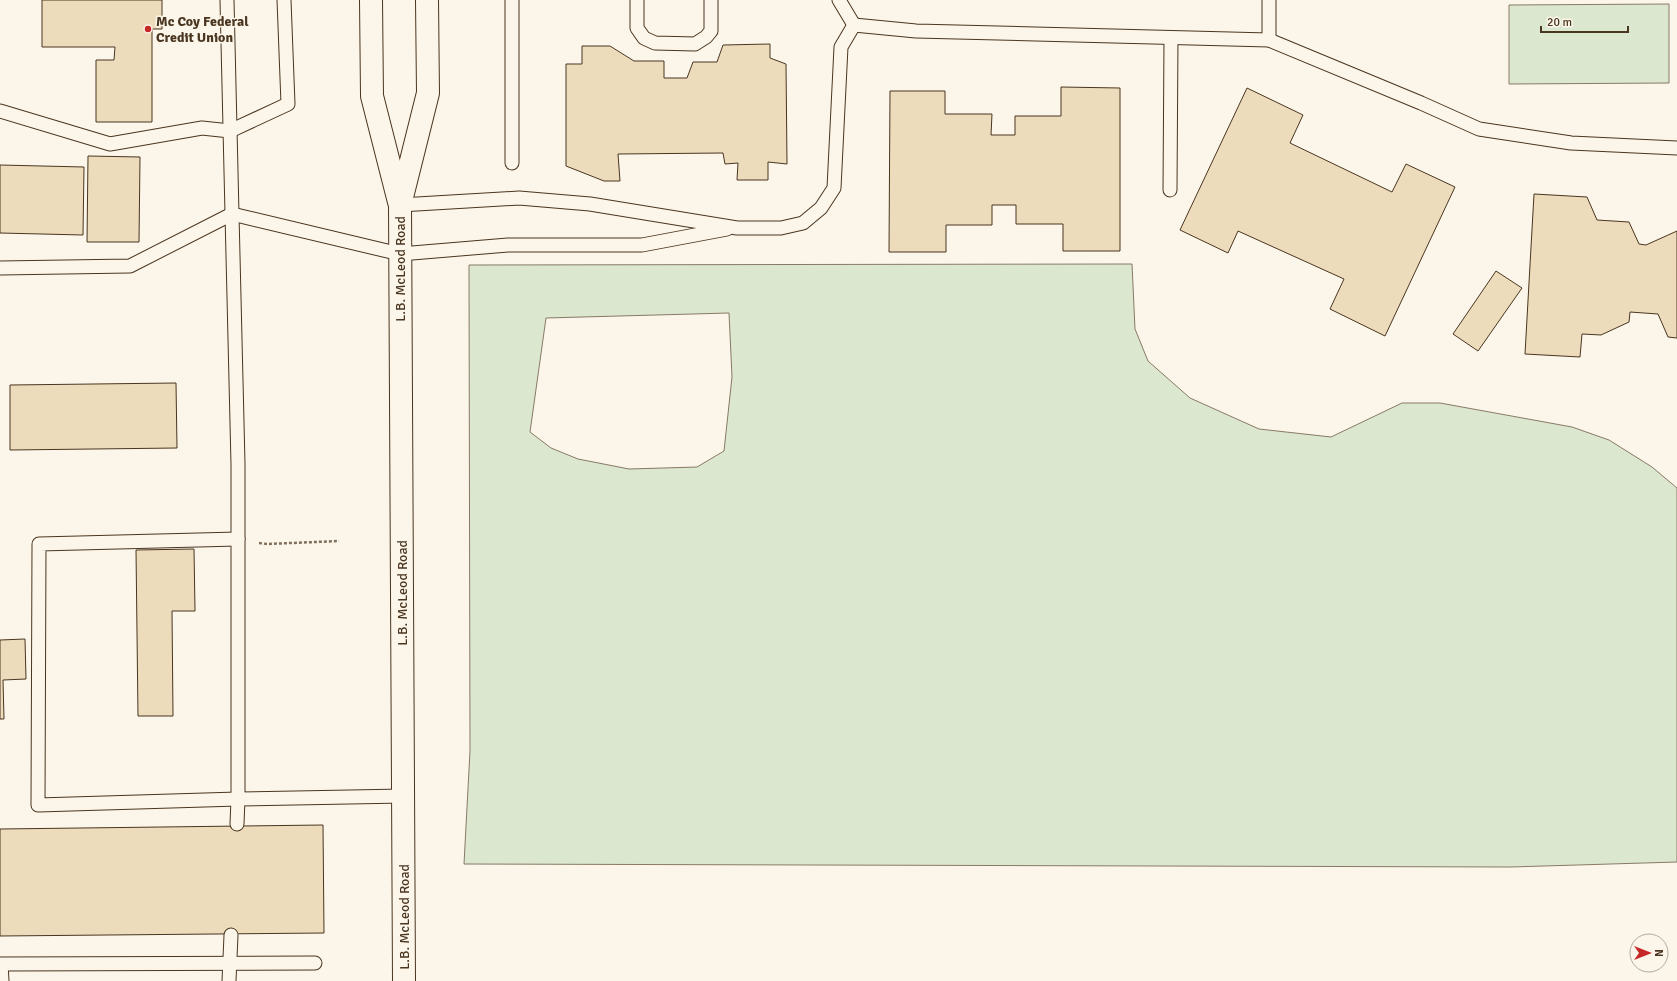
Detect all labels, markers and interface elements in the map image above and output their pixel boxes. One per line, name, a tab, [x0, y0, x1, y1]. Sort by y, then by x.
scale bar	[1541, 8, 1628, 34]
place label: Mc Coy Federal Credit Union	[156, 13, 249, 46]
text: 20 m	[1547, 15, 1572, 30]
marker: Mc Coy Federal Credit Union	[143, 24, 153, 34]
street label: L.B. McLeod Road	[392, 216, 409, 322]
street label: L.B. McLeod Road	[394, 540, 411, 646]
street label: L.B. McLeod Road	[396, 864, 413, 970]
north arrow	[1629, 933, 1669, 973]
text: N	[1652, 949, 1665, 957]

